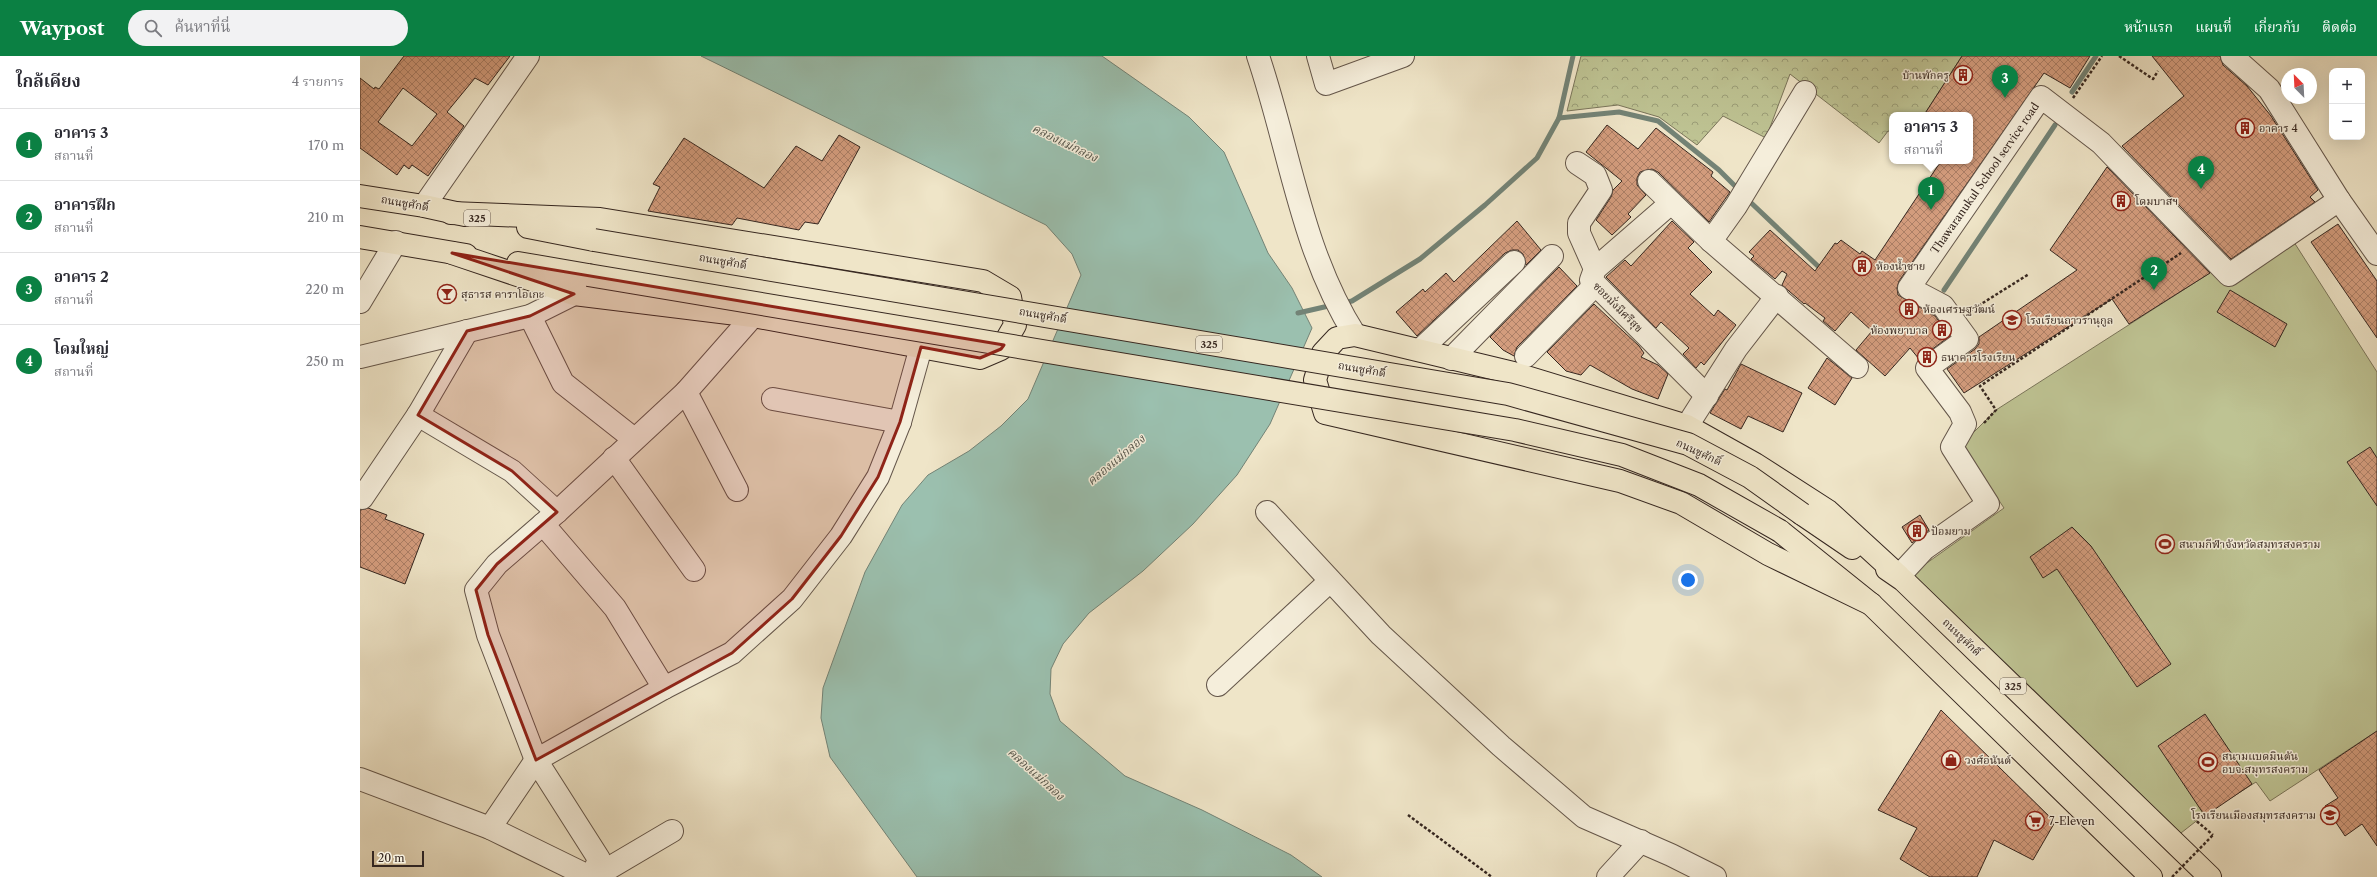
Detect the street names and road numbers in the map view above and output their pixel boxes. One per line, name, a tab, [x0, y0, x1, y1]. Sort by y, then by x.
street label: Thawaranukul School service road	[1928, 99, 2042, 257]
street label: ถนนชูศักดิ์	[380, 191, 431, 214]
road number: 325	[464, 210, 490, 226]
street label: ถนนชูศักดิ์	[698, 249, 749, 272]
street label: ซอยมั่งมีศรีสุข	[1589, 278, 1647, 336]
street label: ถนนชูศักดิ์	[1018, 303, 1069, 326]
road number: 325	[1196, 336, 1222, 352]
street label: ถนนชูศักดิ์	[1337, 357, 1388, 380]
street label: ถนนชูศักดิ์	[1674, 435, 1725, 469]
street label: ถนนชูศักดิ์	[1940, 615, 1986, 660]
road number: 325	[2000, 678, 2026, 694]

